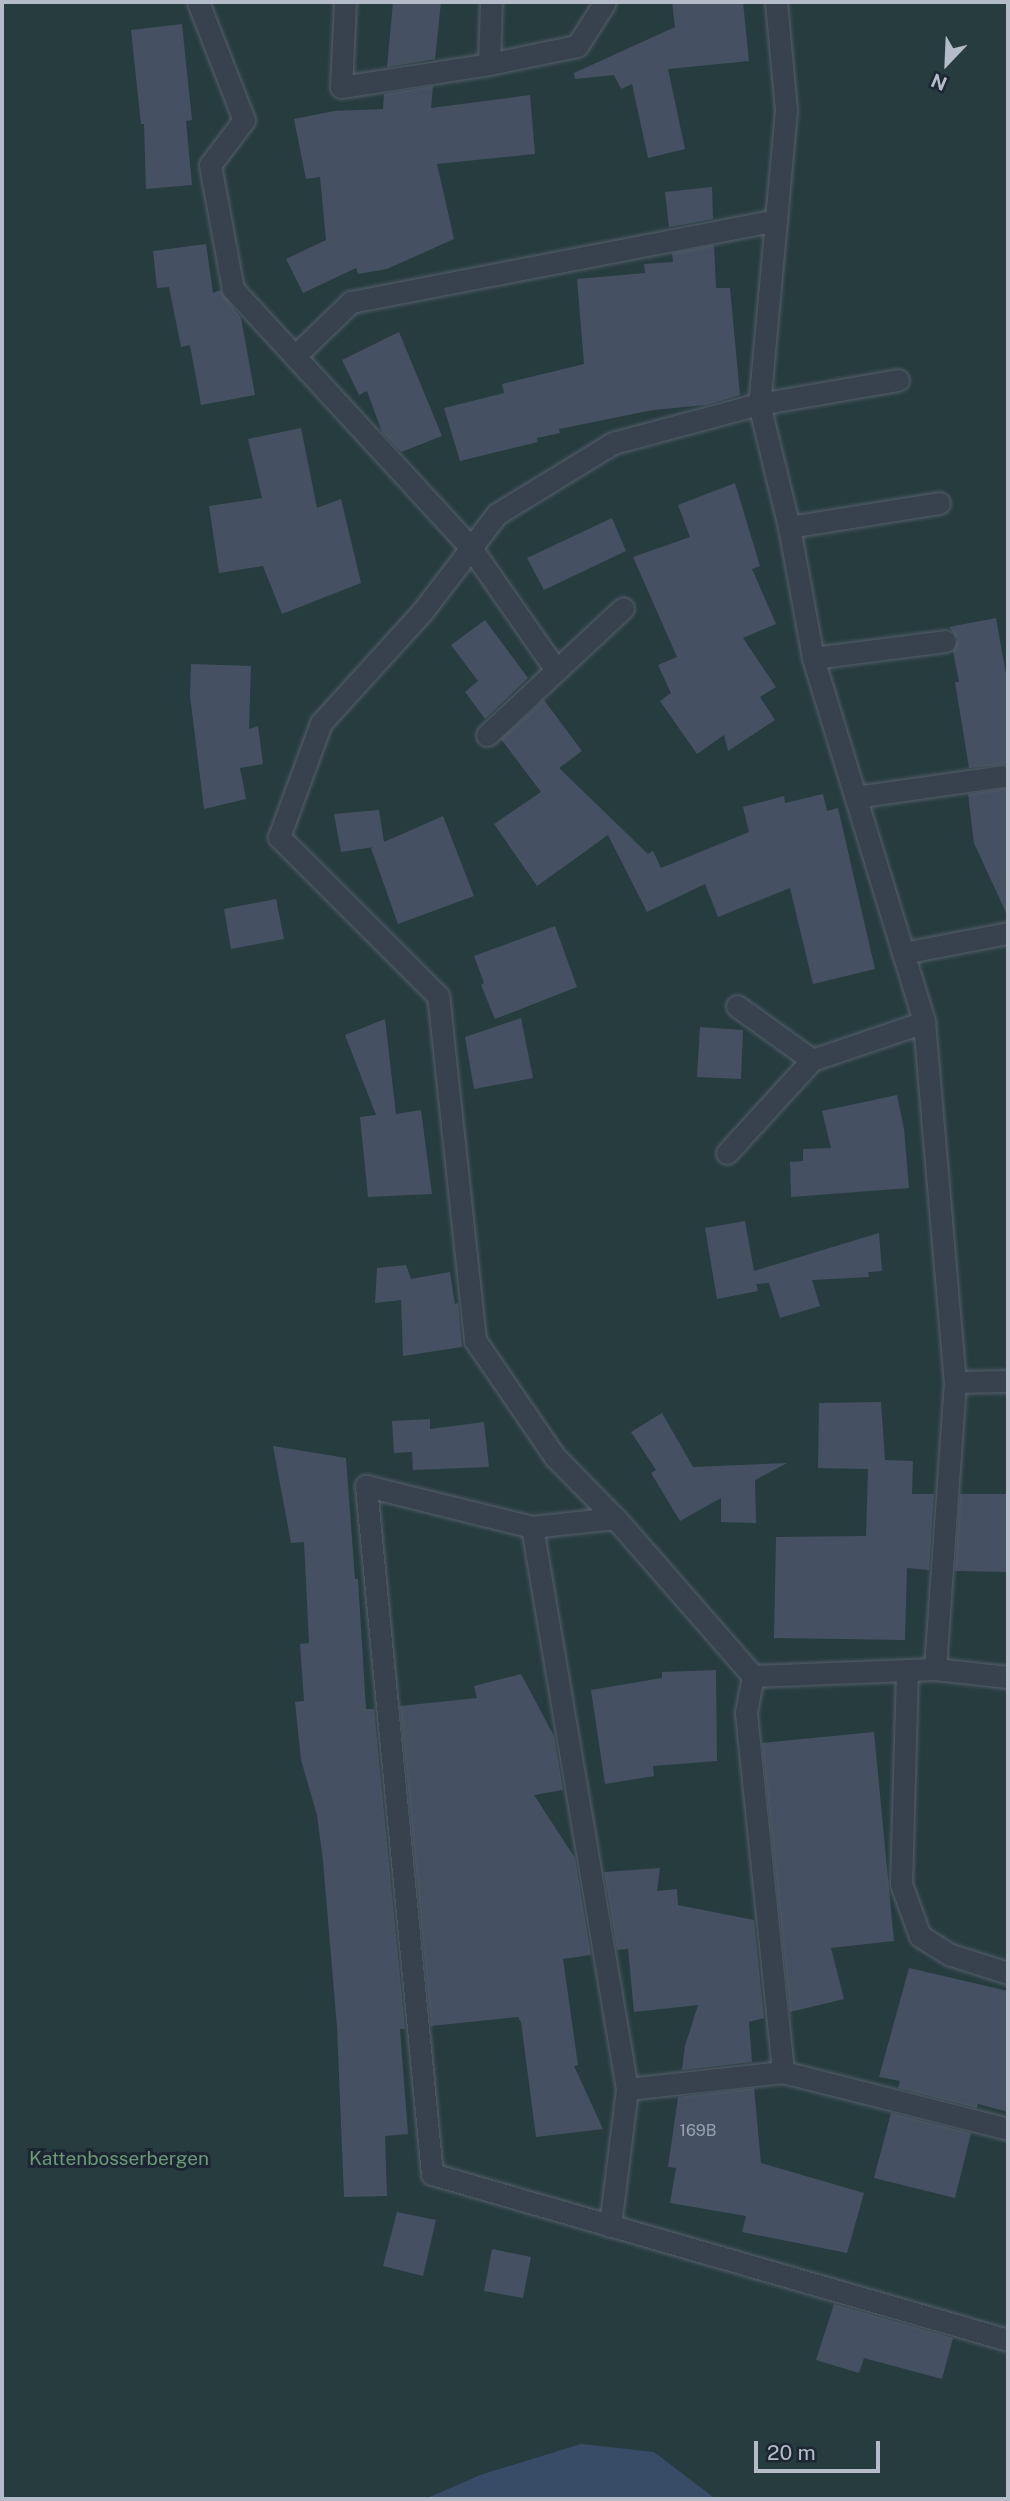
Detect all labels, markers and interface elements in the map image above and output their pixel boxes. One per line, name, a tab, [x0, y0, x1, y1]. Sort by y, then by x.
north arrow	[912, 28, 982, 98]
text: N	[928, 69, 950, 95]
house number: 169B	[679, 2121, 717, 2141]
park label: Kattenbosserbergen	[29, 2148, 209, 2170]
scale bar	[758, 2428, 884, 2472]
text: 20 m	[767, 2440, 816, 2465]

